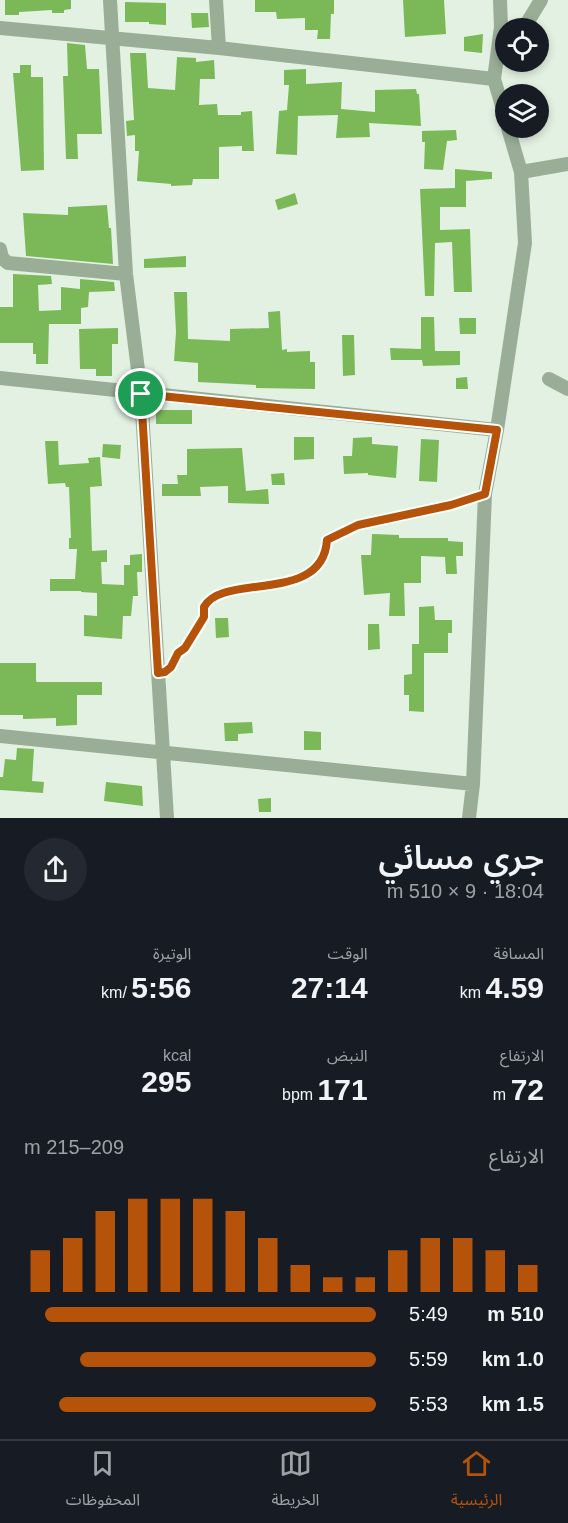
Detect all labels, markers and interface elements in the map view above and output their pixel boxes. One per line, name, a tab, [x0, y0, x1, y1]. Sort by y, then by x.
map controls	[495, 18, 549, 138]
button: locate	[495, 18, 549, 72]
button: layers	[495, 84, 549, 138]
pin	[115, 368, 166, 419]
icon: arrive	[124, 377, 157, 410]
button: share	[24, 838, 87, 901]
text: جري مسائي	[378, 839, 544, 876]
text: 18:04 · 9 × 510 m	[387, 880, 544, 902]
text: الوتيرة	[153, 945, 191, 962]
text: الوقت	[328, 945, 368, 962]
text: المسافة	[494, 945, 544, 962]
text: 5:56	[131, 971, 191, 1004]
text: 27:14	[291, 971, 368, 1004]
text: 4.59	[486, 971, 544, 1004]
text: /km	[101, 984, 131, 1001]
text: km	[460, 984, 486, 1001]
text: kcal	[163, 1047, 191, 1064]
text: النبض	[327, 1047, 368, 1064]
text: الارتفاع	[500, 1047, 544, 1064]
text: 295	[141, 1065, 191, 1098]
text: 171	[318, 1073, 368, 1106]
text: 72	[511, 1073, 544, 1106]
text: bpm	[282, 1086, 318, 1103]
text: m	[493, 1086, 511, 1103]
text: 209–215 m	[24, 1136, 124, 1158]
text: الارتفاع	[489, 1145, 544, 1167]
text: 5:49	[409, 1303, 448, 1325]
text: 510 m	[487, 1303, 544, 1325]
text: 5:59	[409, 1348, 448, 1370]
text: 1.0 km	[482, 1348, 544, 1370]
text: 5:53	[409, 1393, 448, 1415]
text: 1.5 km	[482, 1393, 544, 1415]
tab: المحفوظات	[66, 1447, 140, 1517]
tab: الخريطة	[271, 1447, 319, 1517]
tab: الرئيسية	[451, 1447, 502, 1517]

